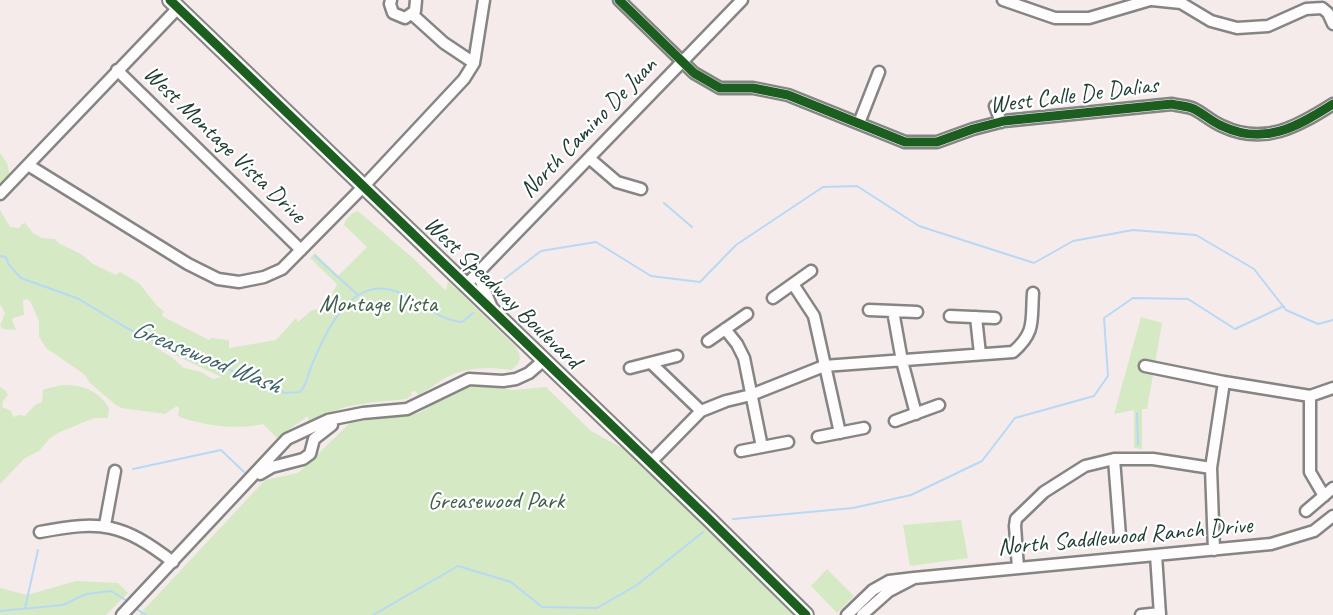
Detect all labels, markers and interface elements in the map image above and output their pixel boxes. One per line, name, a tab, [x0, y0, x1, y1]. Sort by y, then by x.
street label: North Camino De Juan	[514, 52, 664, 204]
street label: West Montage Vista Drive	[137, 60, 311, 230]
street label: West Calle De Dalias	[988, 71, 1160, 121]
street label: West Speedway Boulevard	[417, 211, 587, 375]
park label: Montage Vista	[319, 291, 437, 319]
water label: Greasewood Wash	[127, 314, 285, 402]
park label: Greasewood Park	[428, 488, 564, 516]
street label: North Saddlewood Ranch Drive	[996, 512, 1254, 562]

